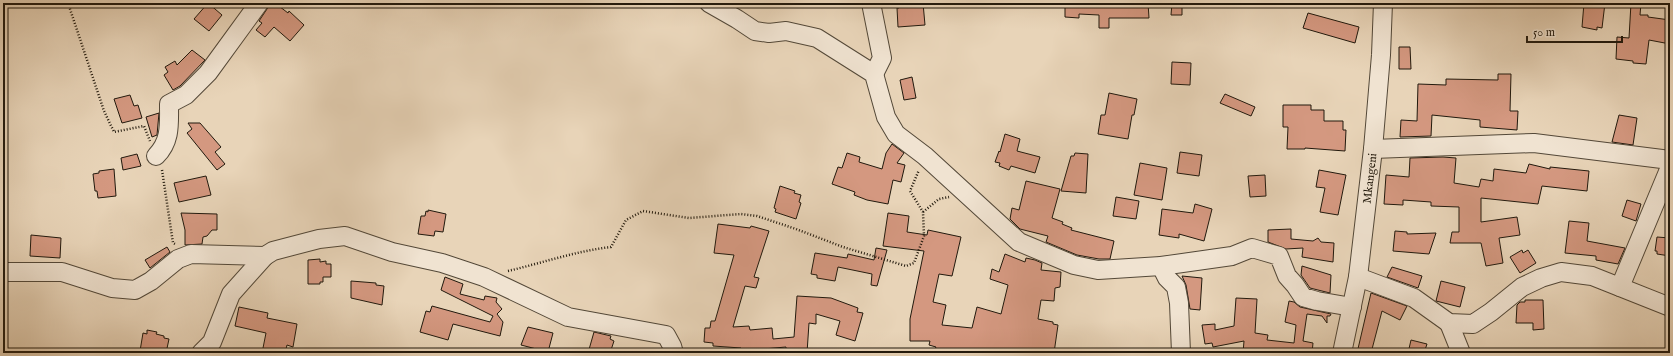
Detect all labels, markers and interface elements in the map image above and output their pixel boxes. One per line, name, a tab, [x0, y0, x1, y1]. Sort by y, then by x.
scale bar	[1527, 18, 1622, 44]
text: 50 m	[1533, 25, 1555, 40]
street label: Mkangeni	[1360, 152, 1380, 205]

